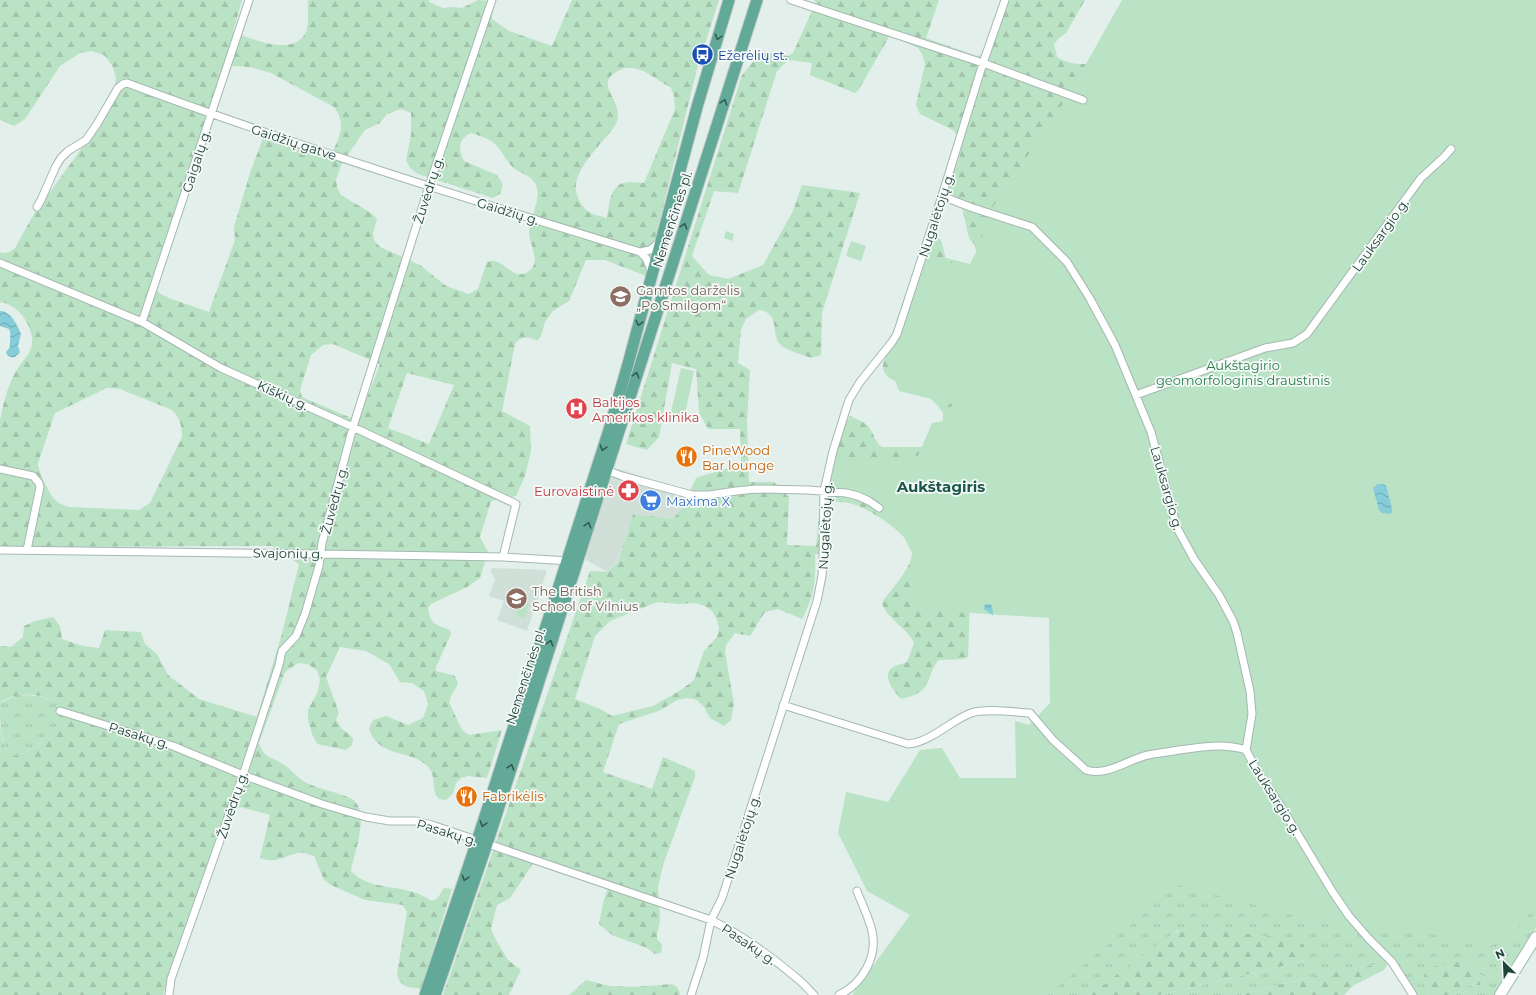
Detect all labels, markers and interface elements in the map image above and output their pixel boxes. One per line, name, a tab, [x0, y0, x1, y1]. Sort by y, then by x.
one-way arrow	[714, 34, 723, 41]
bus stop icon: Ežerėlių st.	[689, 42, 715, 68]
place label: Ežerėlių st.	[718, 47, 788, 63]
one-way arrow	[719, 99, 728, 106]
street label: Gaidžių gatve	[249, 121, 339, 163]
street label: Gaigalų g.	[178, 127, 214, 194]
street label: Žuvėdrų g.	[410, 154, 446, 226]
street label: Nemenčinės pl.	[649, 168, 695, 270]
street label: Nugalėtojų g.	[915, 171, 957, 259]
street label: Gaidžių g.	[475, 194, 541, 228]
street label: Lauksargio g.	[1348, 195, 1412, 275]
one-way arrow	[679, 223, 688, 230]
place label: Gamtos darželis „Po Smilgom“	[636, 282, 740, 313]
school or university icon: Gamtos darželis „Po Smilgom“	[608, 284, 634, 310]
one-way arrow	[635, 320, 644, 327]
park label: Aukštagirio geomorfologinis draustinis	[1156, 357, 1330, 388]
one-way arrow	[631, 372, 640, 379]
street label: Kiškių g.	[255, 377, 311, 413]
place label: Baltijos Amerikos klinika	[592, 394, 699, 425]
hospital icon: Baltijos Amerikos klinika	[564, 396, 590, 422]
place label: PineWood Bar lounge	[702, 442, 774, 473]
restaurant icon: PineWood Bar lounge	[673, 444, 699, 470]
street label: Lauksargio g.	[1147, 444, 1187, 532]
one-way arrow	[599, 445, 608, 452]
street label: Žuvėdrų g.	[317, 464, 351, 536]
district label: Aukštagiris	[896, 477, 985, 496]
pharmacy icon: Eurovaistinė	[616, 478, 642, 504]
street label: Nugalėtojų g.	[815, 482, 835, 570]
place label: Eurovaistinė	[534, 483, 614, 499]
supermarket icon: Maxima X	[637, 488, 663, 514]
place label: Maxima X	[666, 493, 730, 509]
one-way arrow	[583, 522, 592, 529]
street label: Svajonių g.	[253, 544, 323, 562]
place label: The British School of Vilnius	[532, 583, 638, 614]
school or university icon: The British School of Vilnius	[504, 585, 530, 611]
street label: Nemenčinės pl.	[502, 625, 548, 727]
one-way arrow	[546, 640, 554, 647]
street label: Pasakų g.	[107, 718, 171, 752]
street label: Lauksargio g.	[1245, 756, 1305, 838]
one-way arrow	[506, 764, 515, 771]
street label: Žuvėdrų g.	[213, 769, 251, 841]
restaurant icon: Fabrikėlis	[454, 783, 480, 809]
place label: Fabrikėlis	[482, 788, 544, 804]
street label: Nugalėtojų g.	[721, 793, 763, 881]
street label: Pasakų g.	[415, 815, 479, 849]
one-way arrow	[479, 821, 488, 828]
one-way arrow	[461, 875, 470, 882]
street label: Pasakų g.	[719, 920, 779, 968]
north arrow	[1484, 943, 1524, 983]
text: N	[1493, 946, 1507, 962]

